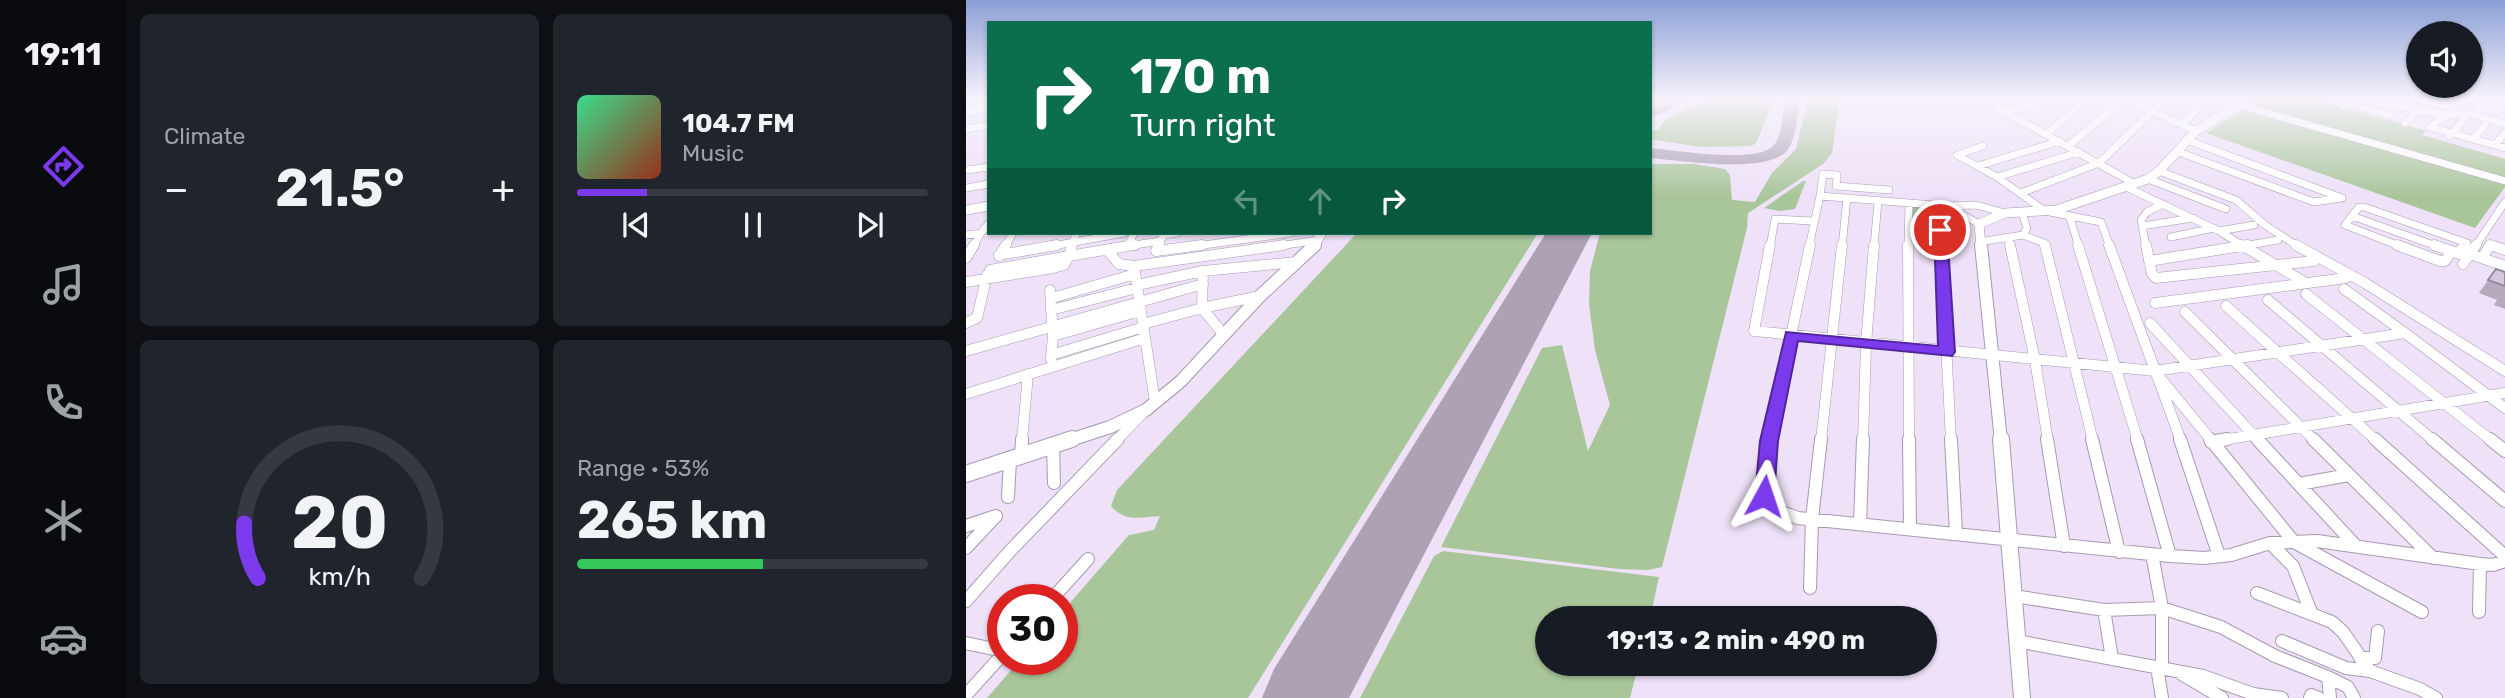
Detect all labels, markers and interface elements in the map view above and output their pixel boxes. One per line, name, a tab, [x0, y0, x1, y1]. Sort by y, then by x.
map controls	[2406, 21, 2483, 98]
button: sound	[2406, 21, 2483, 98]
text: 19:11	[24, 35, 102, 73]
text: 170 m	[1130, 47, 1271, 105]
icon: right	[1015, 49, 1106, 140]
text: Turn right	[1130, 106, 1275, 144]
text: 104.7 FM	[682, 108, 795, 139]
text: Climate	[164, 122, 245, 150]
text: Music	[682, 139, 744, 167]
icon: directions	[39, 142, 88, 191]
text: 21.5°	[275, 157, 405, 219]
text: −	[164, 166, 189, 212]
text: +	[491, 166, 515, 212]
icon: left	[1228, 182, 1266, 220]
icon: ahead	[1301, 182, 1339, 220]
icon: right	[1374, 182, 1412, 220]
pin	[1910, 200, 1970, 260]
icon: previous	[617, 206, 655, 244]
icon: pause	[734, 206, 772, 244]
icon: next	[851, 206, 889, 244]
icon: arrive	[1921, 211, 1959, 249]
icon: music	[39, 260, 88, 309]
icon: phone	[39, 378, 88, 427]
text: Range · 53%	[577, 454, 709, 482]
position arrow	[1727, 459, 1801, 533]
text: 20	[291, 480, 388, 566]
text: 265 km	[577, 489, 767, 551]
icon: climate	[39, 496, 88, 545]
text: km/h	[308, 562, 371, 591]
speed limit sign: 30	[987, 584, 1078, 675]
icon: car	[39, 614, 88, 663]
text: 19:13 · 2 min · 490 m	[1607, 625, 1865, 656]

